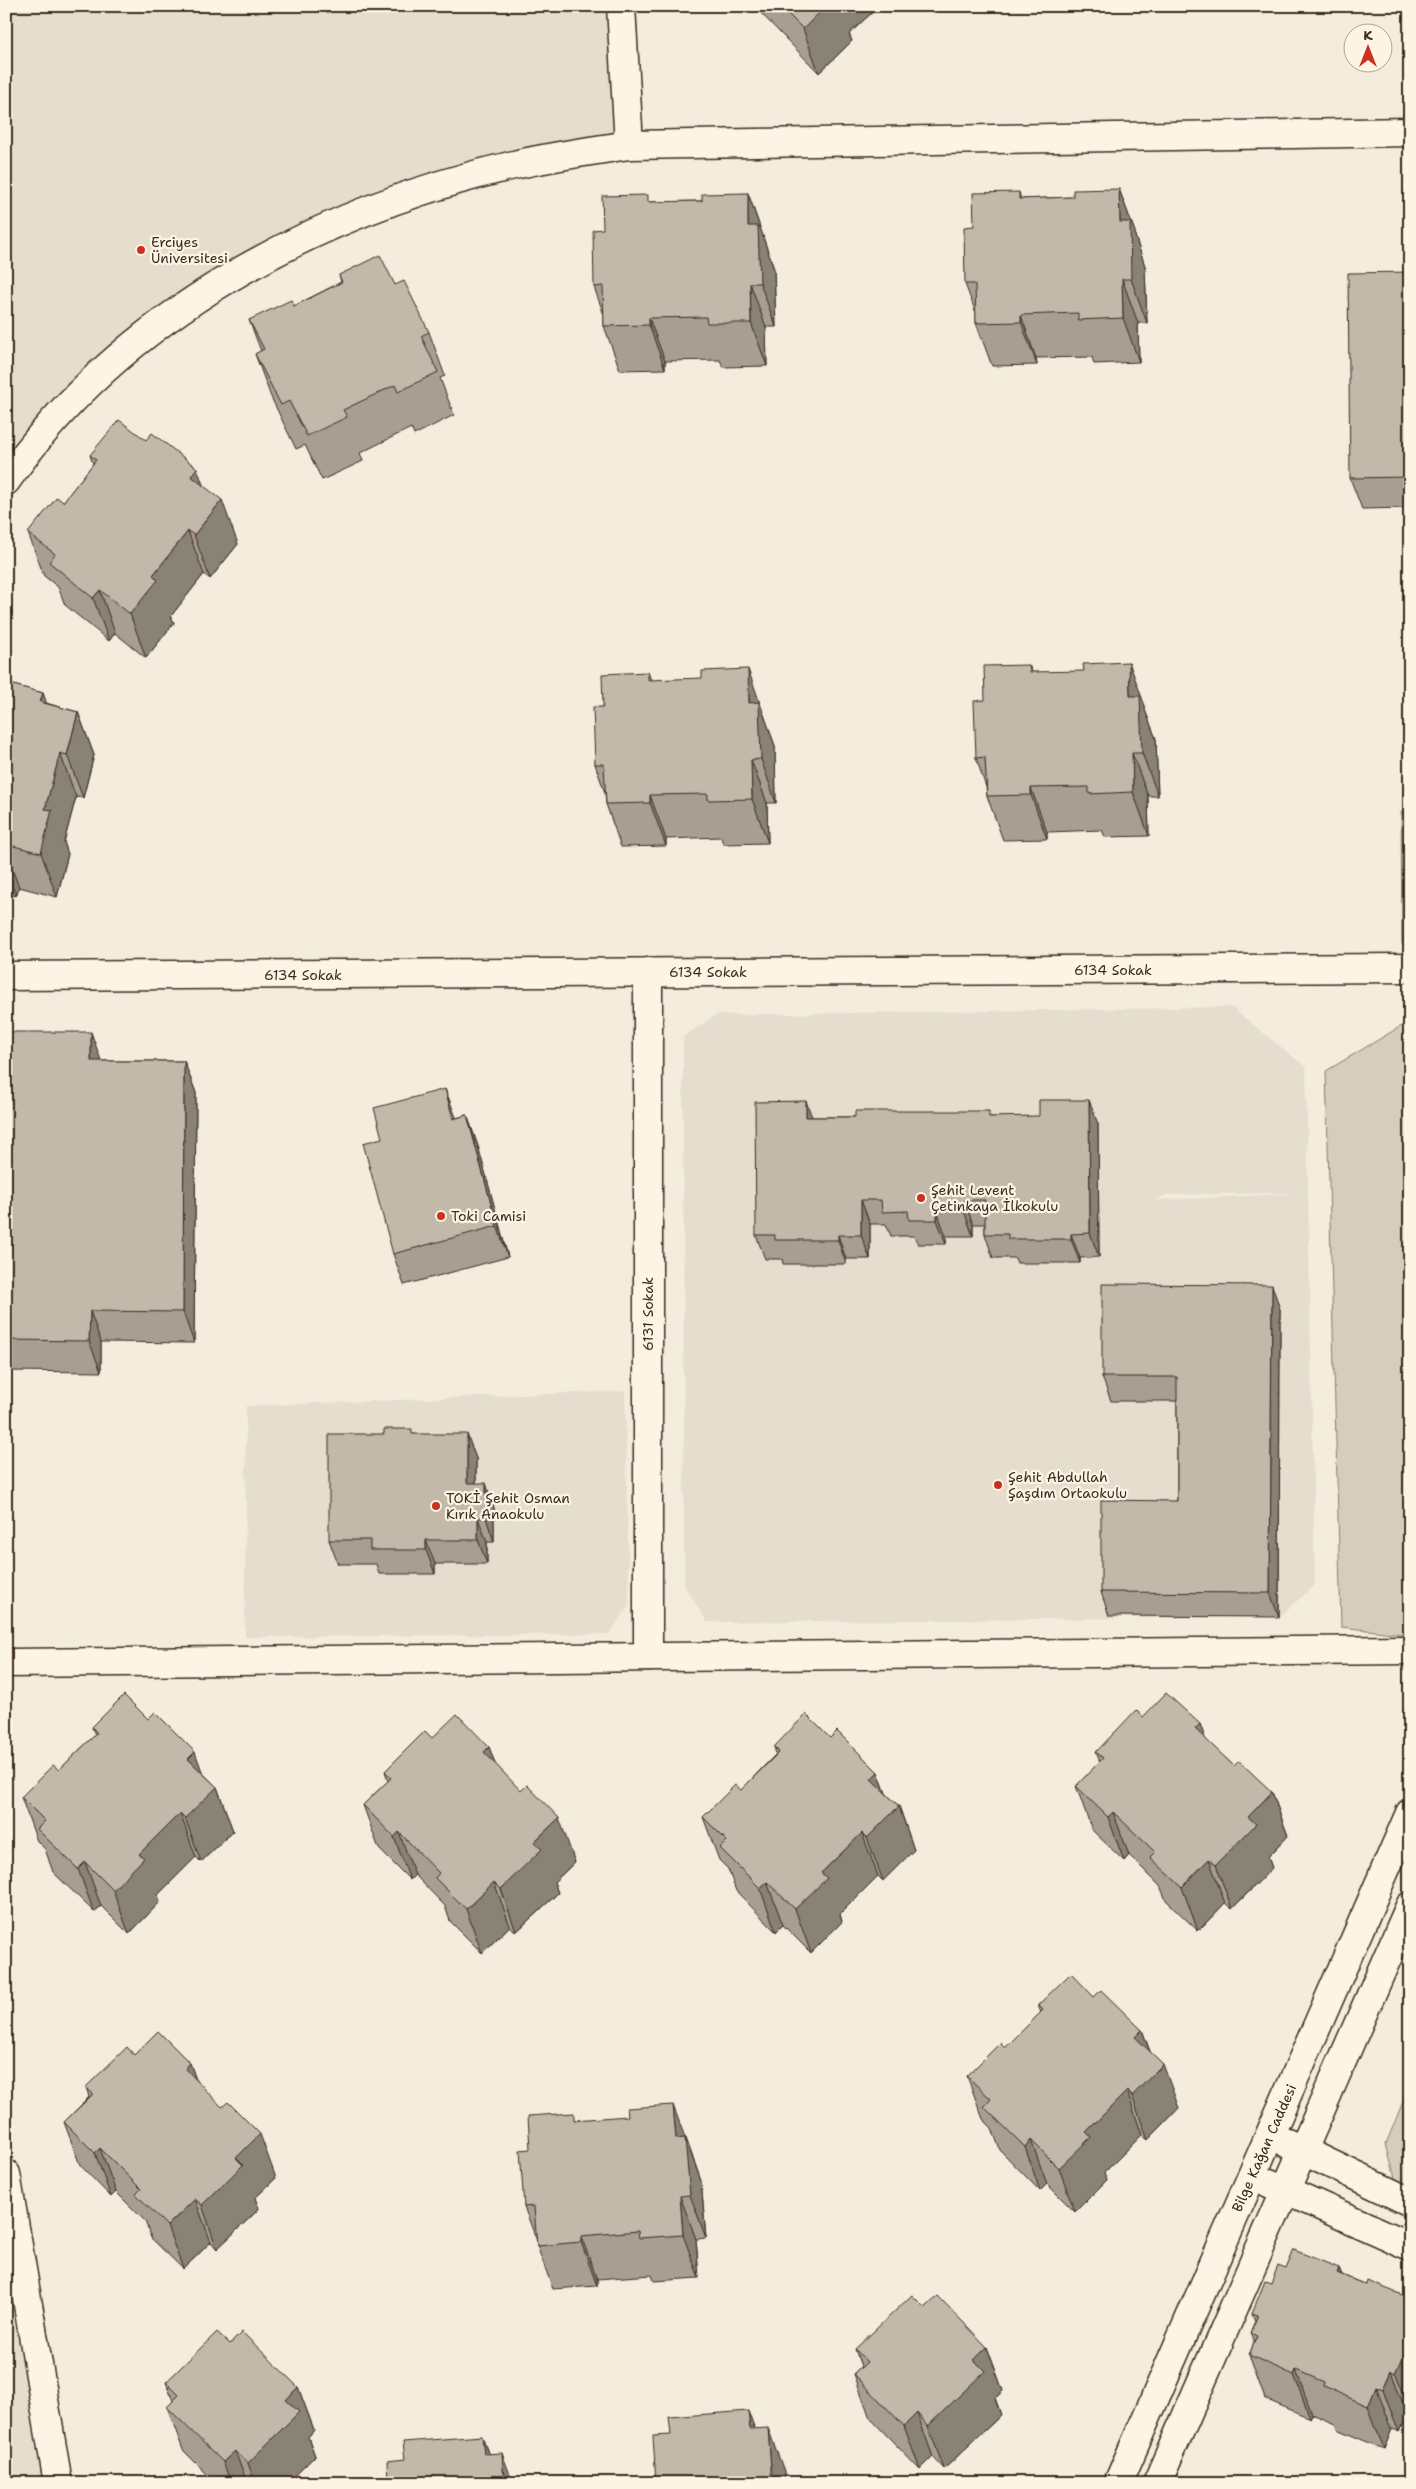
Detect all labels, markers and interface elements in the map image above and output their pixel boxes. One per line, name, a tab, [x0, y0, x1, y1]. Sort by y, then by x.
north arrow	[1344, 22, 1394, 72]
text: K	[1363, 26, 1373, 44]
place label: Erciyes Üniversitesi	[151, 233, 228, 267]
marker: Erciyes Üniversitesi	[135, 244, 147, 256]
street label: 6134 Sokak	[1074, 961, 1152, 979]
street label: 6134 Sokak	[669, 963, 747, 981]
street label: 6134 Sokak	[264, 966, 342, 984]
place label: Şehit Levent Çetinkaya İlkokulu	[931, 1181, 1058, 1215]
marker: Şehit Levent Çetinkaya İlkokulu	[915, 1192, 927, 1204]
place label: Toki Camisi	[451, 1207, 526, 1225]
marker: Toki Camisi	[435, 1210, 447, 1222]
street label: 6131 Sokak	[639, 1277, 657, 1351]
place label: Şehit Abdullah Şaşdım Ortaokulu	[1008, 1468, 1127, 1502]
marker: Şehit Abdullah Şaşdım Ortaokulu	[992, 1479, 1004, 1491]
place label: TOKİ Şehit Osman Kırık Anaokulu	[446, 1489, 570, 1523]
marker: TOKİ Şehit Osman Kırık Anaokulu	[430, 1500, 442, 1512]
street label: Bilge Kağan Caddesi	[1228, 2081, 1300, 2215]

